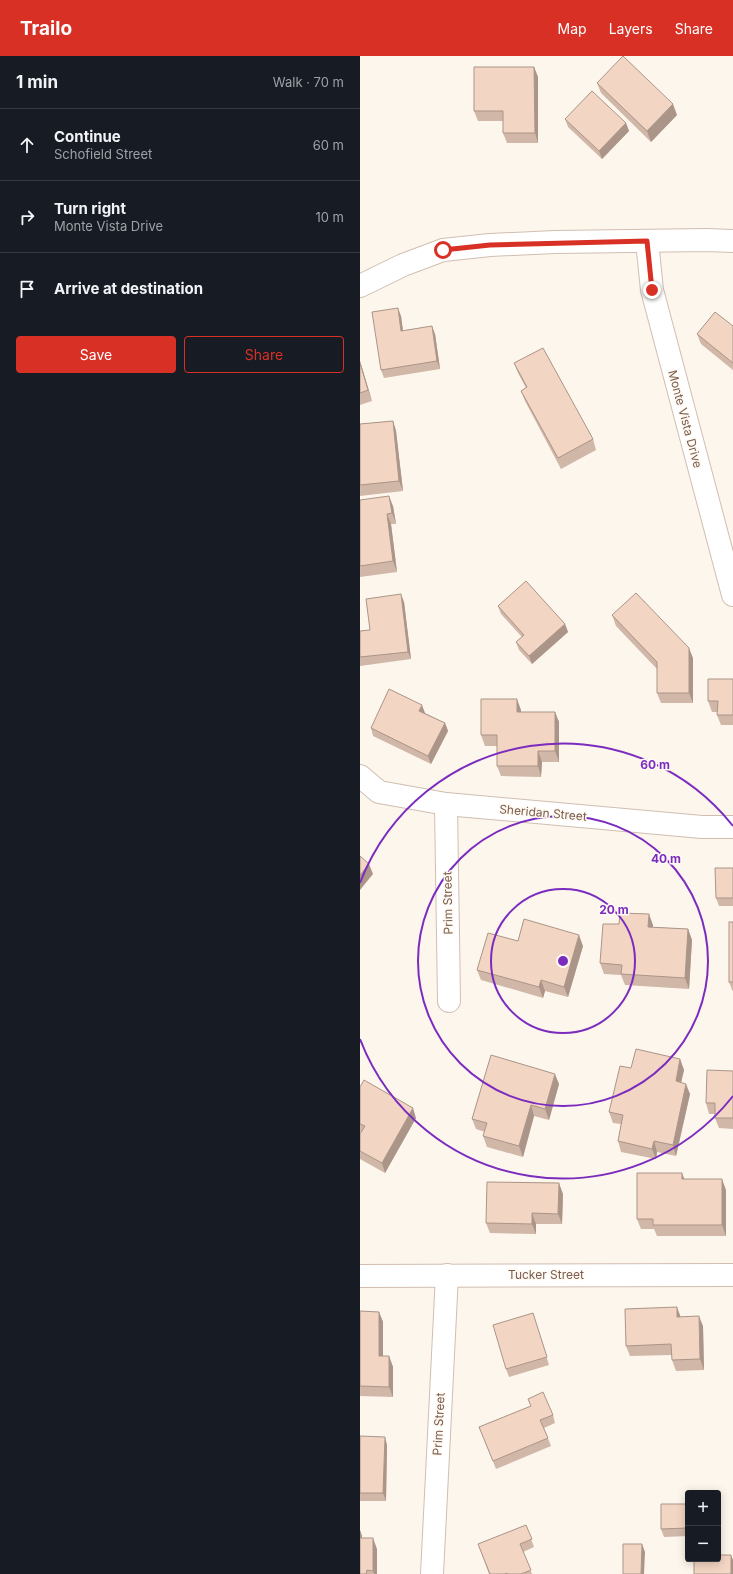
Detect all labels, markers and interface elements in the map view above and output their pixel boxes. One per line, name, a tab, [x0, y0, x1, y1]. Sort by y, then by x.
text: Trailo	[20, 17, 72, 40]
text: Map	[558, 20, 587, 37]
text: Layers	[609, 20, 653, 37]
text: Share	[675, 20, 713, 37]
text: 1 min	[16, 72, 58, 92]
text: Walk · 70 m	[273, 74, 344, 90]
text: Continue	[54, 127, 121, 146]
icon: ahead	[16, 134, 38, 156]
text: 60 m	[313, 137, 344, 153]
text: Schofield Street	[54, 146, 152, 162]
text: Turn right	[54, 199, 126, 218]
icon: right	[16, 206, 38, 228]
text: 10 m	[315, 209, 344, 225]
text: Monte Vista Drive	[54, 218, 163, 234]
route start	[434, 241, 452, 259]
icon: arrive	[16, 278, 38, 300]
text: Arrive at destination	[54, 279, 203, 298]
route end	[643, 281, 661, 299]
button: Save	[16, 336, 176, 373]
button: Share	[184, 336, 344, 373]
street label: Monte Vista Drive	[665, 368, 706, 469]
text: 60 m	[640, 757, 670, 772]
street label: Sheridan Street	[499, 801, 588, 824]
text: 40 m	[651, 851, 681, 866]
street label: Prim Street	[439, 871, 456, 935]
text: 20 m	[599, 902, 629, 917]
centre of rings	[556, 954, 570, 968]
street label: Tucker Street	[508, 1267, 584, 1282]
street label: Prim Street	[429, 1392, 448, 1456]
map controls	[685, 1490, 721, 1562]
button: +	[685, 1490, 721, 1526]
button: −	[685, 1526, 721, 1562]

